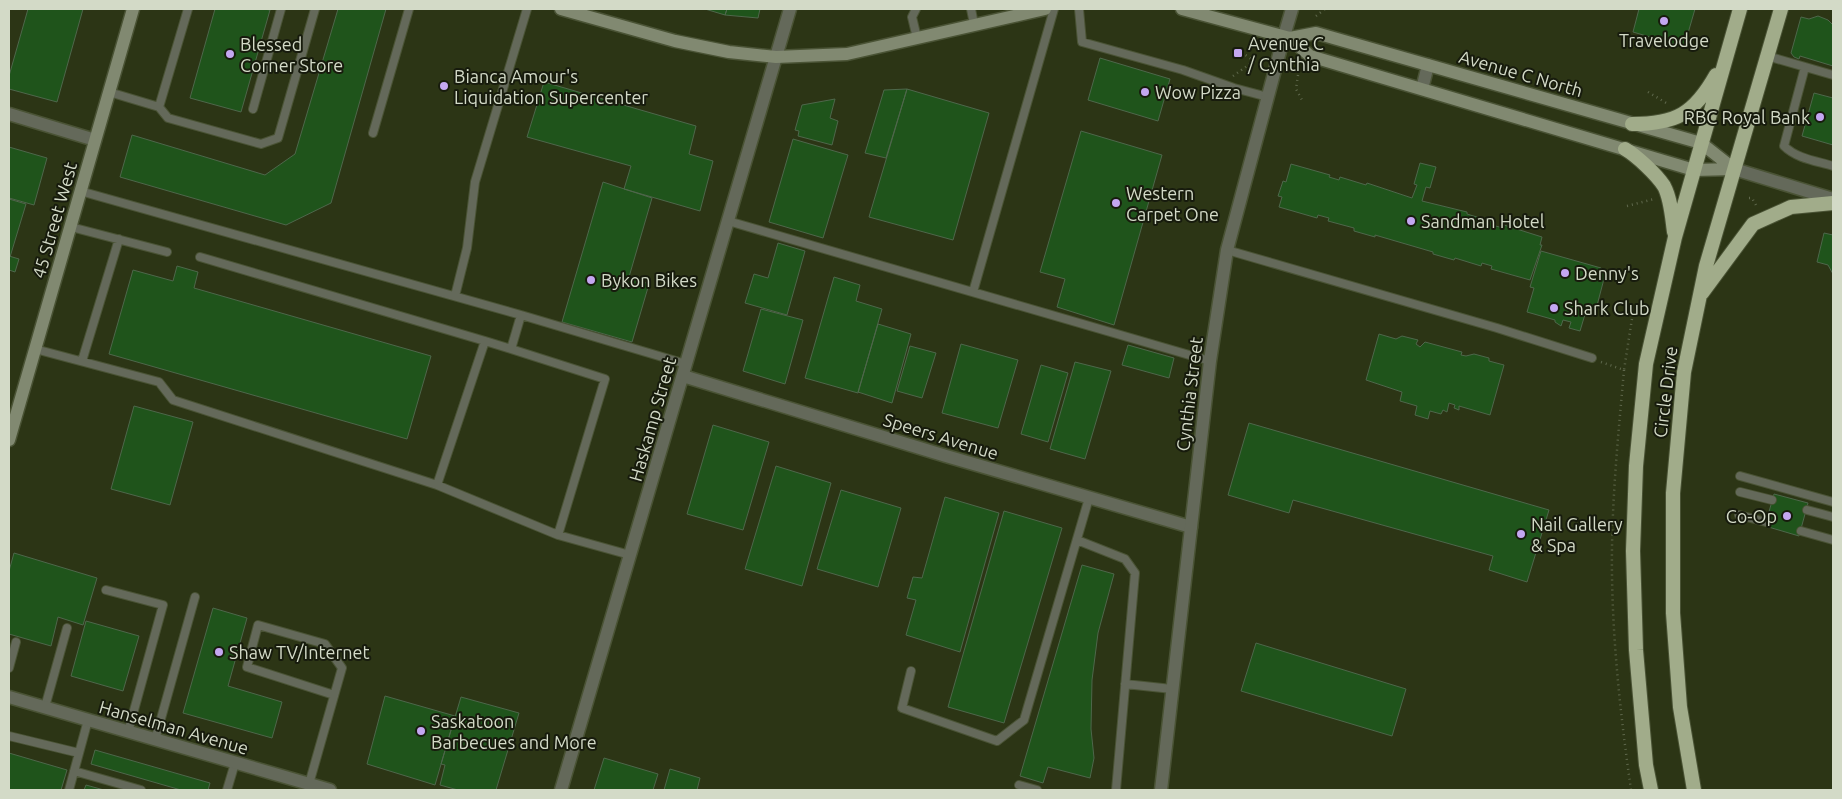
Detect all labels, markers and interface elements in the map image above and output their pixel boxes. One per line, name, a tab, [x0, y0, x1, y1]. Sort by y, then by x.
marker: Travelodge	[1658, 15, 1670, 27]
place label: Travelodge	[1619, 30, 1709, 50]
place label: Avenue C / Cynthia	[1247, 33, 1324, 74]
place label: Blessed Corner Store	[240, 34, 343, 75]
street label: Avenue C North	[1457, 46, 1585, 100]
marker: Avenue C / Cynthia	[1232, 47, 1244, 59]
marker: Blessed Corner Store	[224, 48, 236, 60]
place label: Bianca Amour's Liquidation Supercenter	[454, 66, 648, 107]
marker: Bianca Amour's Liquidation Supercenter	[438, 80, 450, 92]
place label: Wow Pizza	[1155, 82, 1241, 102]
marker: Wow Pizza	[1139, 86, 1151, 98]
place label: RBC Royal Bank	[1684, 107, 1810, 127]
marker: RBC Royal Bank	[1814, 111, 1826, 123]
street label: 45 Street West	[28, 160, 80, 280]
place label: Western Carpet One	[1126, 183, 1219, 224]
marker: Western Carpet One	[1110, 197, 1122, 209]
place label: Sandman Hotel	[1421, 211, 1545, 231]
marker: Sandman Hotel	[1405, 215, 1417, 227]
place label: Denny's	[1575, 263, 1639, 283]
marker: Denny's	[1559, 267, 1571, 279]
place label: Bykon Bikes	[601, 270, 697, 290]
marker: Bykon Bikes	[585, 274, 597, 286]
place label: Shark Club	[1564, 298, 1650, 318]
marker: Shark Club	[1548, 302, 1560, 314]
street label: Cynthia Street	[1172, 336, 1206, 452]
street label: Circle Drive	[1649, 345, 1681, 439]
street label: Haskamp Street	[625, 355, 679, 483]
street label: Speers Avenue	[881, 409, 1001, 463]
place label: Co-Op	[1726, 506, 1777, 526]
marker: Co-Op	[1781, 510, 1793, 522]
place label: Nail Gallery & Spa	[1531, 514, 1623, 555]
marker: Nail Gallery & Spa	[1515, 528, 1527, 540]
place label: Shaw TV/Internet	[229, 642, 370, 662]
marker: Shaw TV/Internet	[213, 646, 225, 658]
street label: Hanselman Avenue	[97, 696, 251, 758]
place label: Saskatoon Barbecues and More	[431, 711, 597, 752]
marker: Saskatoon Barbecues and More	[415, 725, 427, 737]

